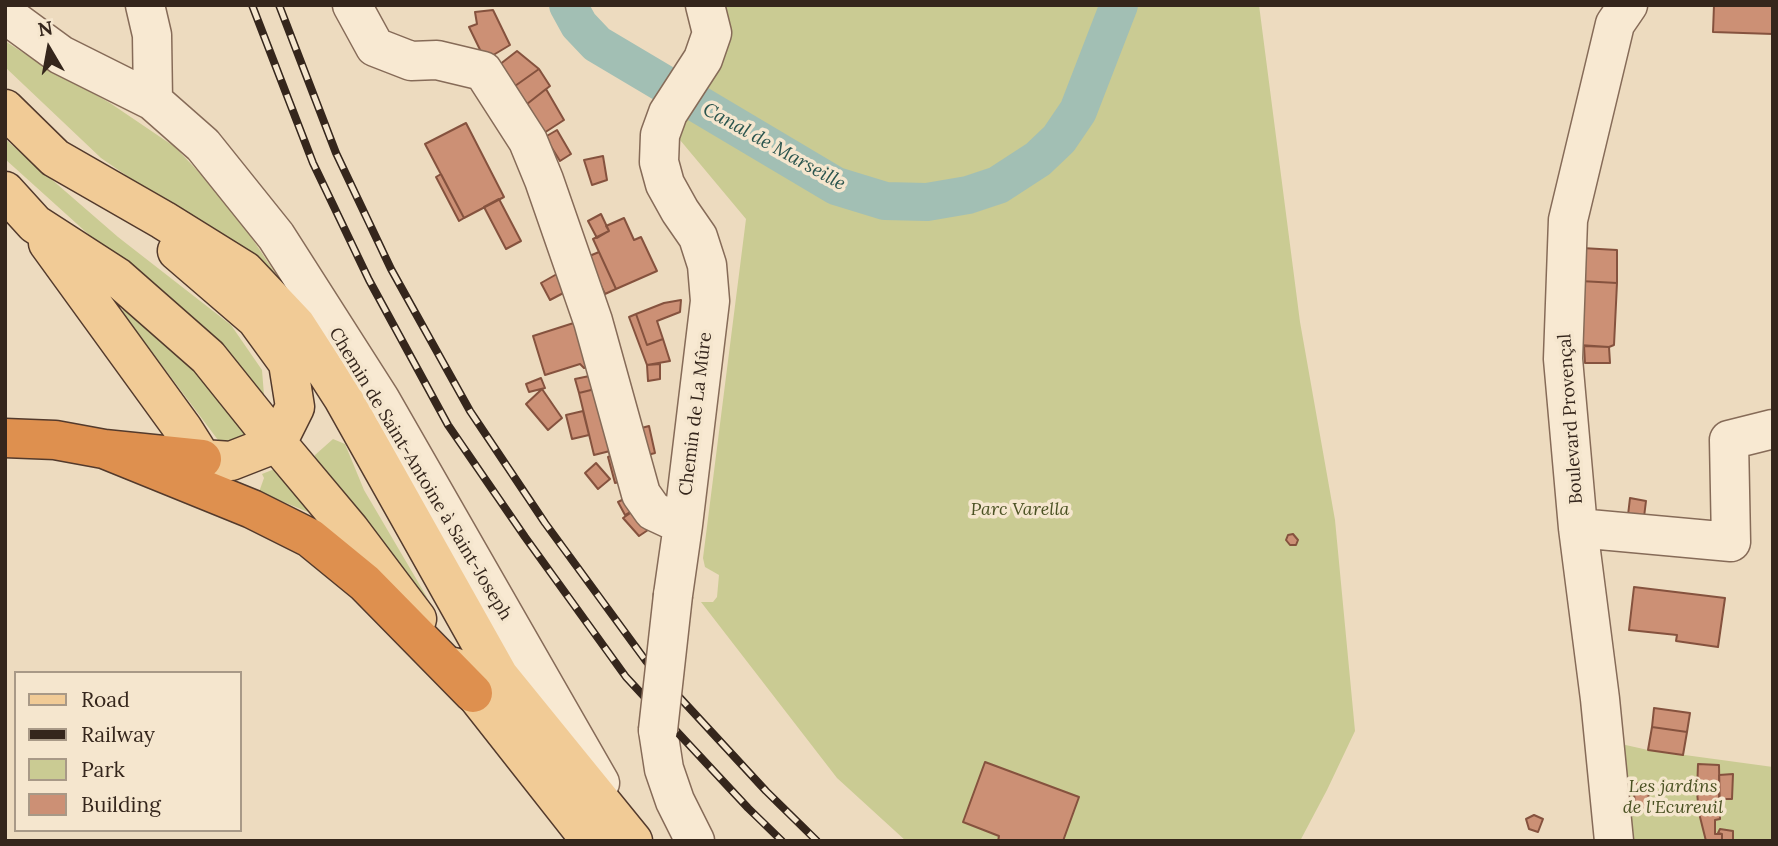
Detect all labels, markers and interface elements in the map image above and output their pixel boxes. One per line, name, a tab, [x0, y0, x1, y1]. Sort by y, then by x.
north arrow	[14, 14, 84, 84]
text: N	[36, 15, 55, 41]
water label: Canal de Marseille	[699, 98, 849, 196]
street label: Chemin de Saint-Antoine à Saint-Joseph	[324, 324, 516, 624]
street label: Chemin de La Mûre	[675, 331, 717, 497]
street label: Boulevard Provençal	[1554, 333, 1588, 505]
park label: Parc Varella	[971, 499, 1069, 521]
legend	[14, 671, 242, 832]
text: Road	[81, 686, 130, 713]
text: Railway	[81, 721, 155, 748]
text: Park	[81, 756, 125, 783]
park label: Les jardins de l'Ecureuil	[1623, 776, 1723, 818]
text: Building	[81, 791, 161, 818]

